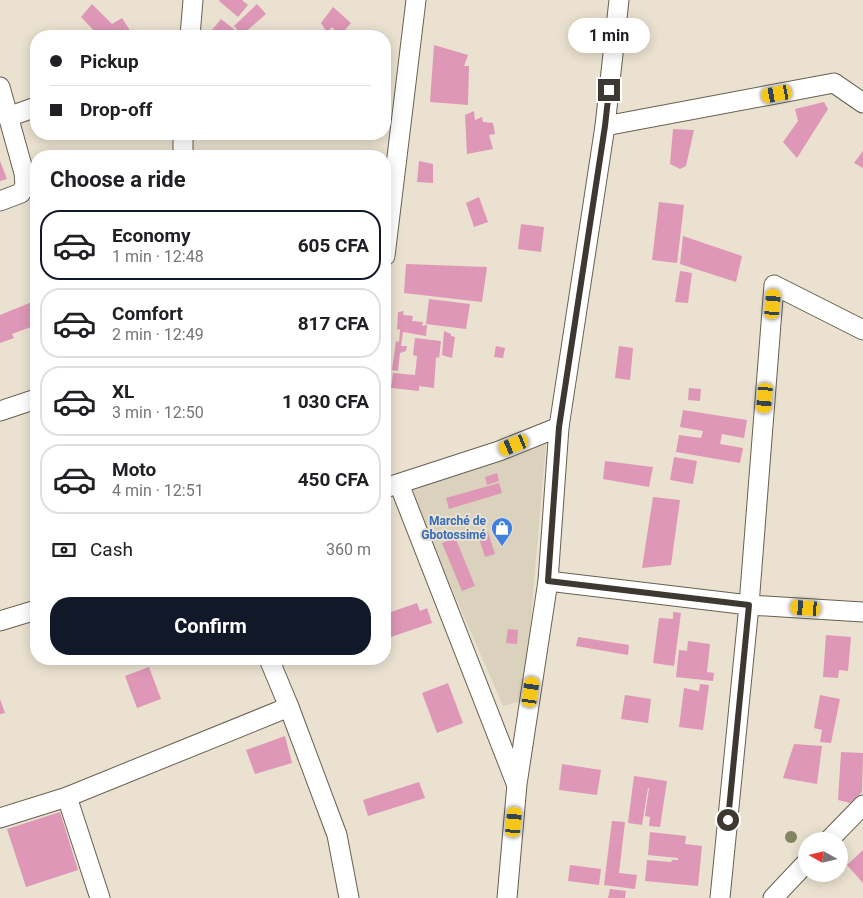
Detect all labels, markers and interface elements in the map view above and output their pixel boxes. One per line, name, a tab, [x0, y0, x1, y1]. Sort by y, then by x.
callout: 1 min	[568, 18, 650, 52]
text: 1 min	[589, 26, 629, 45]
text: Pickup	[80, 50, 139, 73]
route end	[598, 79, 620, 101]
car	[760, 84, 793, 104]
text: Drop-off	[80, 98, 152, 121]
text: Choose a ride	[50, 167, 186, 192]
icon: car	[52, 223, 97, 268]
text: Economy	[112, 224, 191, 247]
text: 605 CFA	[298, 234, 369, 257]
text: 1 min · 12:48	[112, 247, 204, 266]
car	[764, 288, 781, 320]
icon: car	[52, 301, 97, 346]
text: Comfort	[112, 302, 183, 325]
text: 817 CFA	[298, 312, 369, 335]
text: 2 min · 12:49	[112, 325, 204, 344]
icon: car	[52, 379, 97, 424]
text: XL	[112, 380, 134, 403]
car	[756, 382, 773, 414]
text: 1 030 CFA	[282, 390, 369, 413]
text: 3 min · 12:50	[112, 403, 204, 422]
car	[497, 432, 530, 458]
icon: car	[52, 457, 97, 502]
text: Moto	[112, 458, 156, 481]
text: 450 CFA	[298, 468, 369, 491]
text: 4 min · 12:51	[112, 481, 204, 500]
place label: Marché de Gbotossimé	[421, 514, 487, 542]
shop icon: Marché de Gbotossimé	[490, 516, 514, 547]
icon: cash	[50, 536, 78, 564]
text: Cash	[90, 538, 133, 561]
text: 360 m	[326, 540, 371, 559]
button: Confirm	[50, 597, 371, 655]
car	[790, 599, 821, 617]
car	[521, 676, 540, 708]
car	[505, 806, 522, 838]
route start	[717, 809, 739, 831]
north arrow	[798, 832, 848, 882]
map controls	[798, 832, 848, 882]

